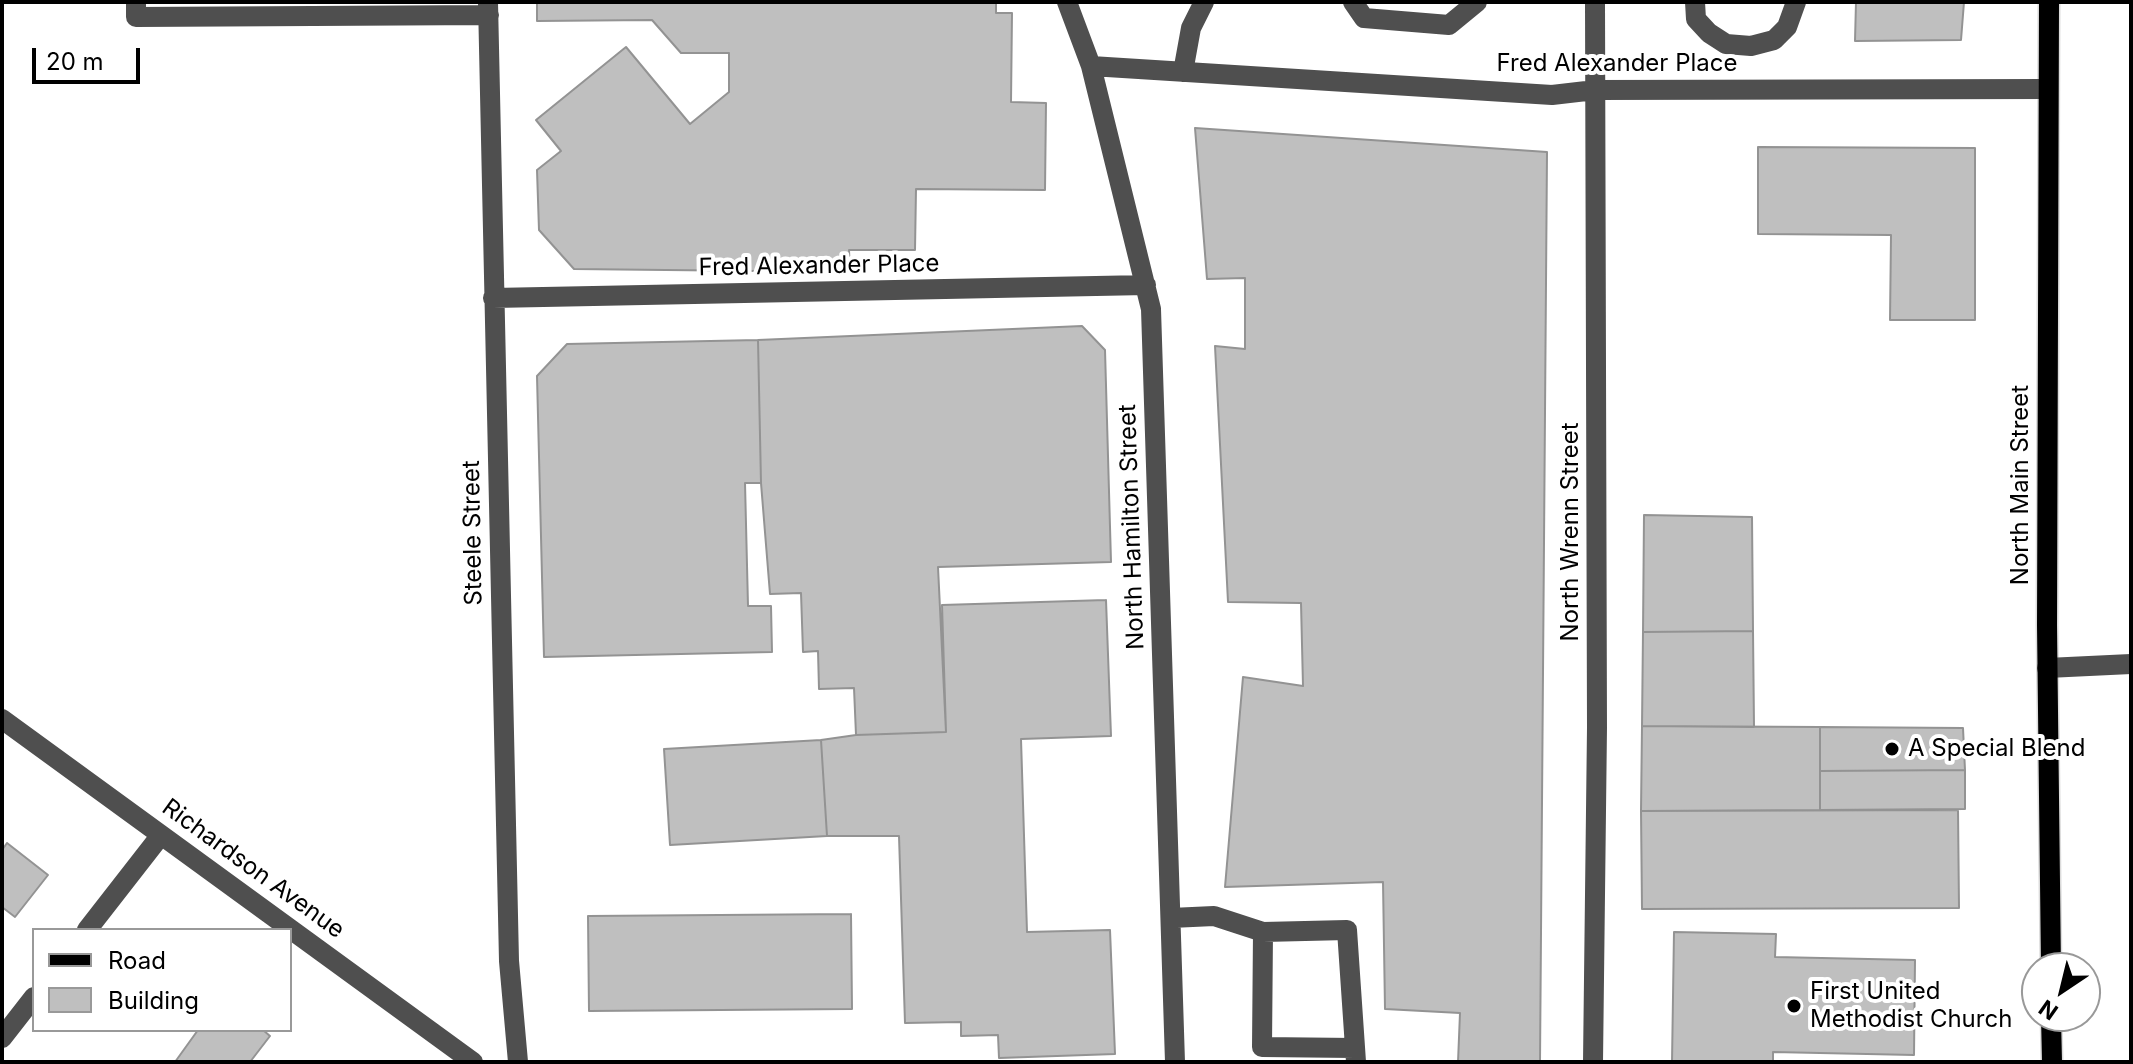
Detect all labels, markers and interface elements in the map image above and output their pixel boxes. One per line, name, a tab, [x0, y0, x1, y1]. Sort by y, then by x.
scale bar	[36, 32, 144, 82]
text: 20 m	[46, 47, 104, 76]
street label: Fred Alexander Place	[1497, 50, 1737, 78]
street label: Fred Alexander Place	[698, 249, 940, 283]
street label: North Main Street	[2007, 385, 2035, 585]
street label: North Hamilton Street	[1113, 404, 1151, 650]
street label: North Wrenn Street	[1557, 423, 1585, 641]
street label: Steele Street	[457, 460, 489, 606]
place label: A Special Blend	[1908, 735, 2085, 763]
marker: A Special Blend	[1883, 740, 1901, 758]
street label: Richardson Avenue	[156, 793, 350, 945]
legend	[32, 928, 292, 1032]
text: Road	[108, 946, 166, 975]
north arrow	[2021, 952, 2101, 1032]
place label: First United Methodist Church	[1810, 978, 2012, 1034]
text: Building	[108, 986, 199, 1015]
text: N	[2034, 995, 2063, 1025]
marker: First United Methodist Church	[1785, 997, 1803, 1015]

